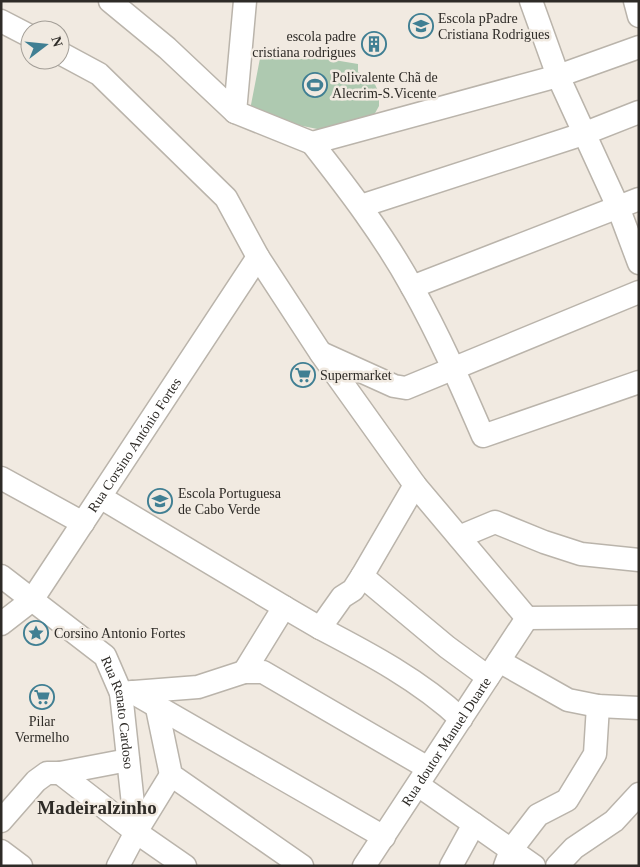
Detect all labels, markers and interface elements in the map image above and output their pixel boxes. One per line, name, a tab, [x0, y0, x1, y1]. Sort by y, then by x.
place label: Escola pPadre Cristiana Rodrigues	[438, 11, 550, 42]
school or university icon: Escola pPadre Cristiana Rodrigues	[408, 13, 434, 39]
north arrow	[20, 20, 70, 70]
place label: escola padre cristiana rodrigues	[252, 29, 356, 60]
building icon: escola padre cristiana rodrigues	[361, 31, 387, 57]
text: N	[48, 35, 66, 48]
place label: Polivalente Chã de Alecrim-S.Vicente	[332, 70, 438, 101]
sports icon: Polivalente Chã de Alecrim-S.Vicente	[302, 72, 328, 98]
supermarket icon: Supermarket	[290, 362, 316, 388]
place label: Supermarket	[320, 368, 392, 383]
street label: Rua Corsino António Fortes	[85, 375, 184, 515]
place label: Escola Portuguesa de Cabo Verde	[178, 486, 282, 517]
school or university icon: Escola Portuguesa de Cabo Verde	[147, 488, 173, 514]
place icon: Corsino Antonio Fortes	[23, 620, 49, 646]
place label: Corsino Antonio Fortes	[54, 626, 185, 641]
street label: Rua Renato Cardoso	[98, 654, 137, 770]
street label: Rua doutor Manuel Duarte	[398, 674, 493, 809]
supermarket icon: Pilar Vermelho	[29, 684, 55, 710]
place label: Pilar Vermelho	[15, 714, 69, 745]
district label: Madeiralzinho	[37, 797, 157, 818]

